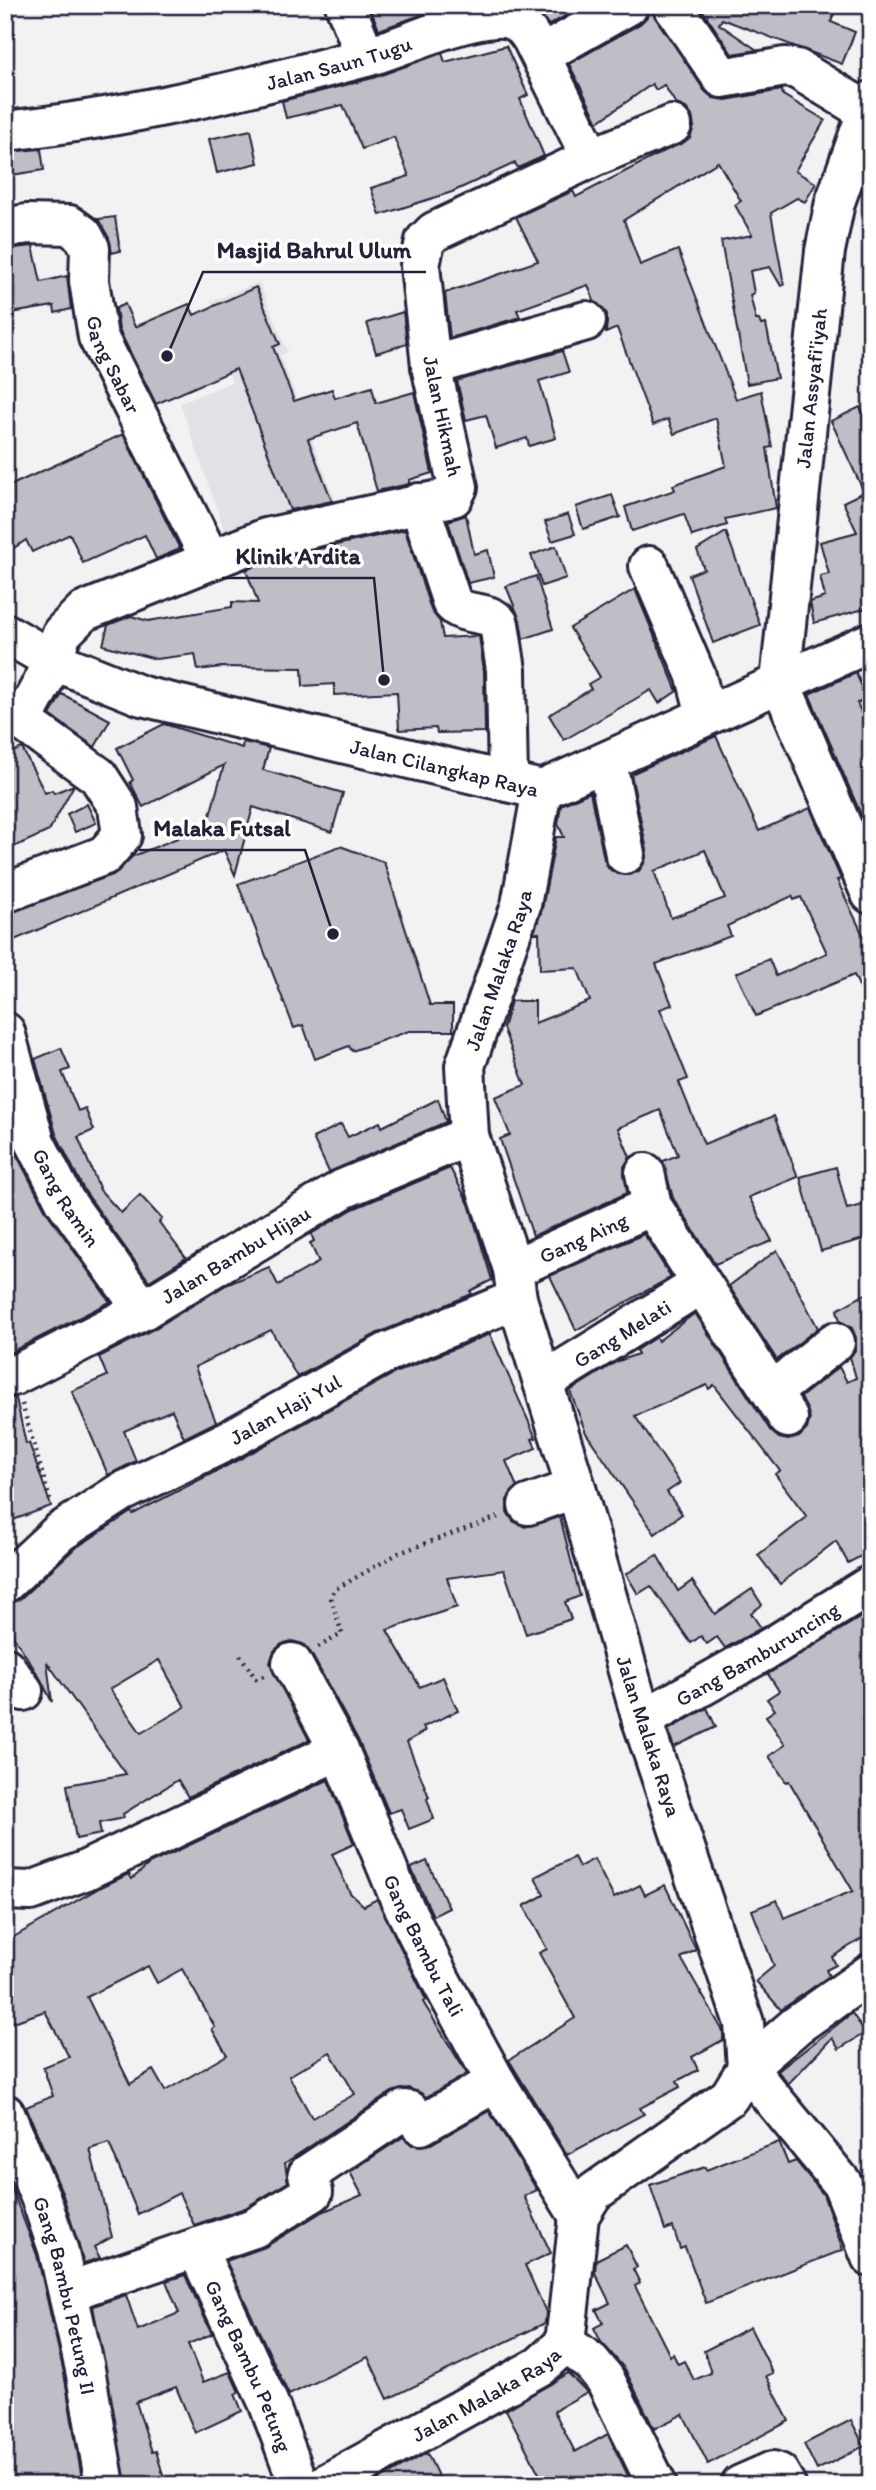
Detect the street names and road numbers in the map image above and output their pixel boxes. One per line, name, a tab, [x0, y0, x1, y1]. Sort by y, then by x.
street label: Jalan Saun Tugu	[264, 30, 415, 95]
street label: Jalan Assyafi'iyah	[790, 306, 832, 469]
street label: Gang Sabar	[82, 314, 147, 418]
street label: Jalan Hikmah	[418, 353, 468, 479]
street label: Jalan Cilangkap Raya	[348, 733, 541, 801]
street label: Jalan Malaka Raya	[459, 888, 536, 1053]
street label: Gang Ramin	[28, 1144, 106, 1252]
street label: Jalan Bambu Hijau	[156, 1199, 315, 1309]
street label: Gang Aing	[535, 1206, 631, 1268]
street label: Gang Melati	[569, 1293, 675, 1373]
street label: Jalan Haji Yul	[225, 1368, 345, 1450]
street label: Gang Bamburuncing	[671, 1596, 844, 1711]
street label: Jalan Malaka Raya	[611, 1652, 687, 1820]
street label: Gang Bambu Tali	[379, 1871, 470, 2020]
street label: Gang Bambu Petung II	[28, 2193, 102, 2397]
street label: Gang Bambu Petung	[200, 2276, 298, 2455]
street label: Jalan Malaka Raya	[407, 2341, 566, 2447]

